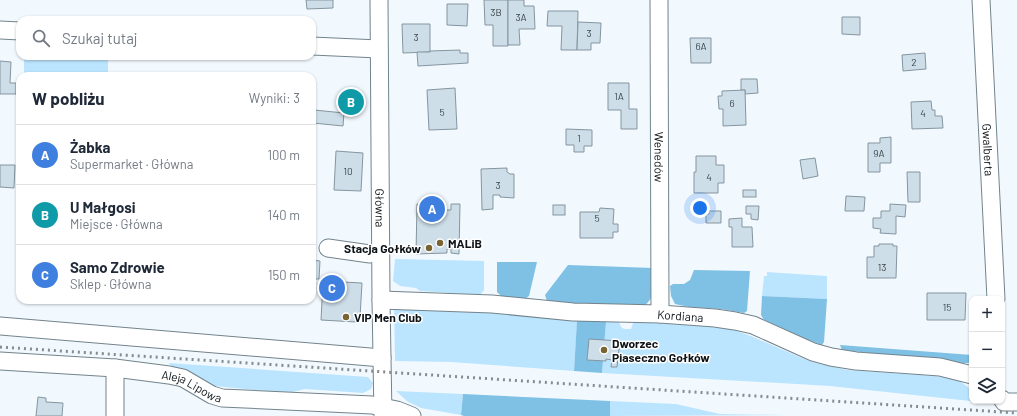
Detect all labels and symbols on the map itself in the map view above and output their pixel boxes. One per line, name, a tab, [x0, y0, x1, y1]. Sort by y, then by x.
house number: 3B	[490, 6, 502, 18]
house number: 3A	[515, 11, 527, 23]
house number: 3	[586, 27, 592, 39]
house number: 3	[413, 31, 419, 43]
house number: 6A	[695, 40, 707, 52]
house number: 2	[911, 56, 917, 68]
pin: B	[338, 87, 364, 117]
house number: 1A	[614, 90, 624, 102]
house number: 6	[729, 97, 735, 109]
house number: 5	[439, 106, 445, 118]
house number: 4	[920, 107, 926, 119]
street label: Gwalberta	[980, 123, 997, 177]
house number: 1	[577, 132, 581, 144]
street label: Wenedów	[652, 132, 667, 183]
house number: 9A	[873, 147, 885, 159]
house number: 10	[343, 165, 353, 177]
house number: 4	[706, 171, 712, 183]
house number: 3	[495, 179, 501, 191]
street label: Główna	[373, 188, 388, 228]
pin: A	[419, 194, 445, 224]
your location	[690, 198, 710, 218]
house number: 5	[594, 212, 600, 224]
place label: MALiB	[448, 236, 482, 250]
marker: MALiB	[435, 238, 445, 248]
place label: Stacja Gołków	[344, 241, 422, 255]
marker: Stacja Gołków	[424, 243, 434, 253]
house number: 13	[878, 261, 886, 273]
pin: C	[319, 273, 345, 303]
house number: 15	[943, 301, 951, 313]
street label: Kordiana	[657, 307, 704, 324]
place label: VIP Men Club	[354, 310, 422, 324]
marker: VIP Men Club	[341, 312, 351, 322]
place label: Dworzec Piaseczno Gołków	[612, 336, 710, 364]
marker: Dworzec Piaseczno Gołków	[599, 345, 609, 355]
street label: Aleja Lipowa	[161, 367, 224, 405]

